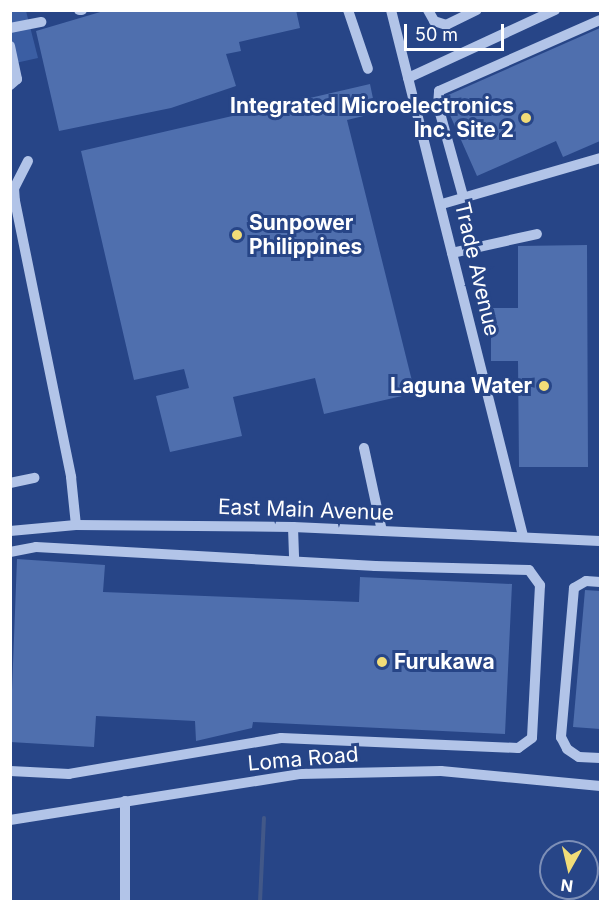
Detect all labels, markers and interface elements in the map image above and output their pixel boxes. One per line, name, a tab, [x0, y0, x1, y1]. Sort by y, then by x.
scale bar	[407, 12, 508, 50]
text: 50 m	[415, 24, 458, 45]
place label: Integrated Microelectronics Inc. Site 2	[230, 93, 514, 143]
marker: Integrated Microelectronics Inc. Site 2	[519, 111, 533, 125]
street label: Trade Avenue	[449, 200, 505, 338]
place label: Sunpower Philippines	[249, 210, 362, 260]
marker: Sunpower Philippines	[230, 228, 244, 242]
place label: Laguna Water	[390, 373, 532, 399]
marker: Laguna Water	[537, 379, 551, 393]
street label: East Main Avenue	[218, 494, 394, 526]
place label: Furukawa	[394, 649, 495, 675]
marker: Furukawa	[375, 655, 389, 669]
street label: Loma Road	[247, 742, 359, 776]
north arrow	[539, 840, 599, 900]
text: N	[559, 875, 574, 897]

